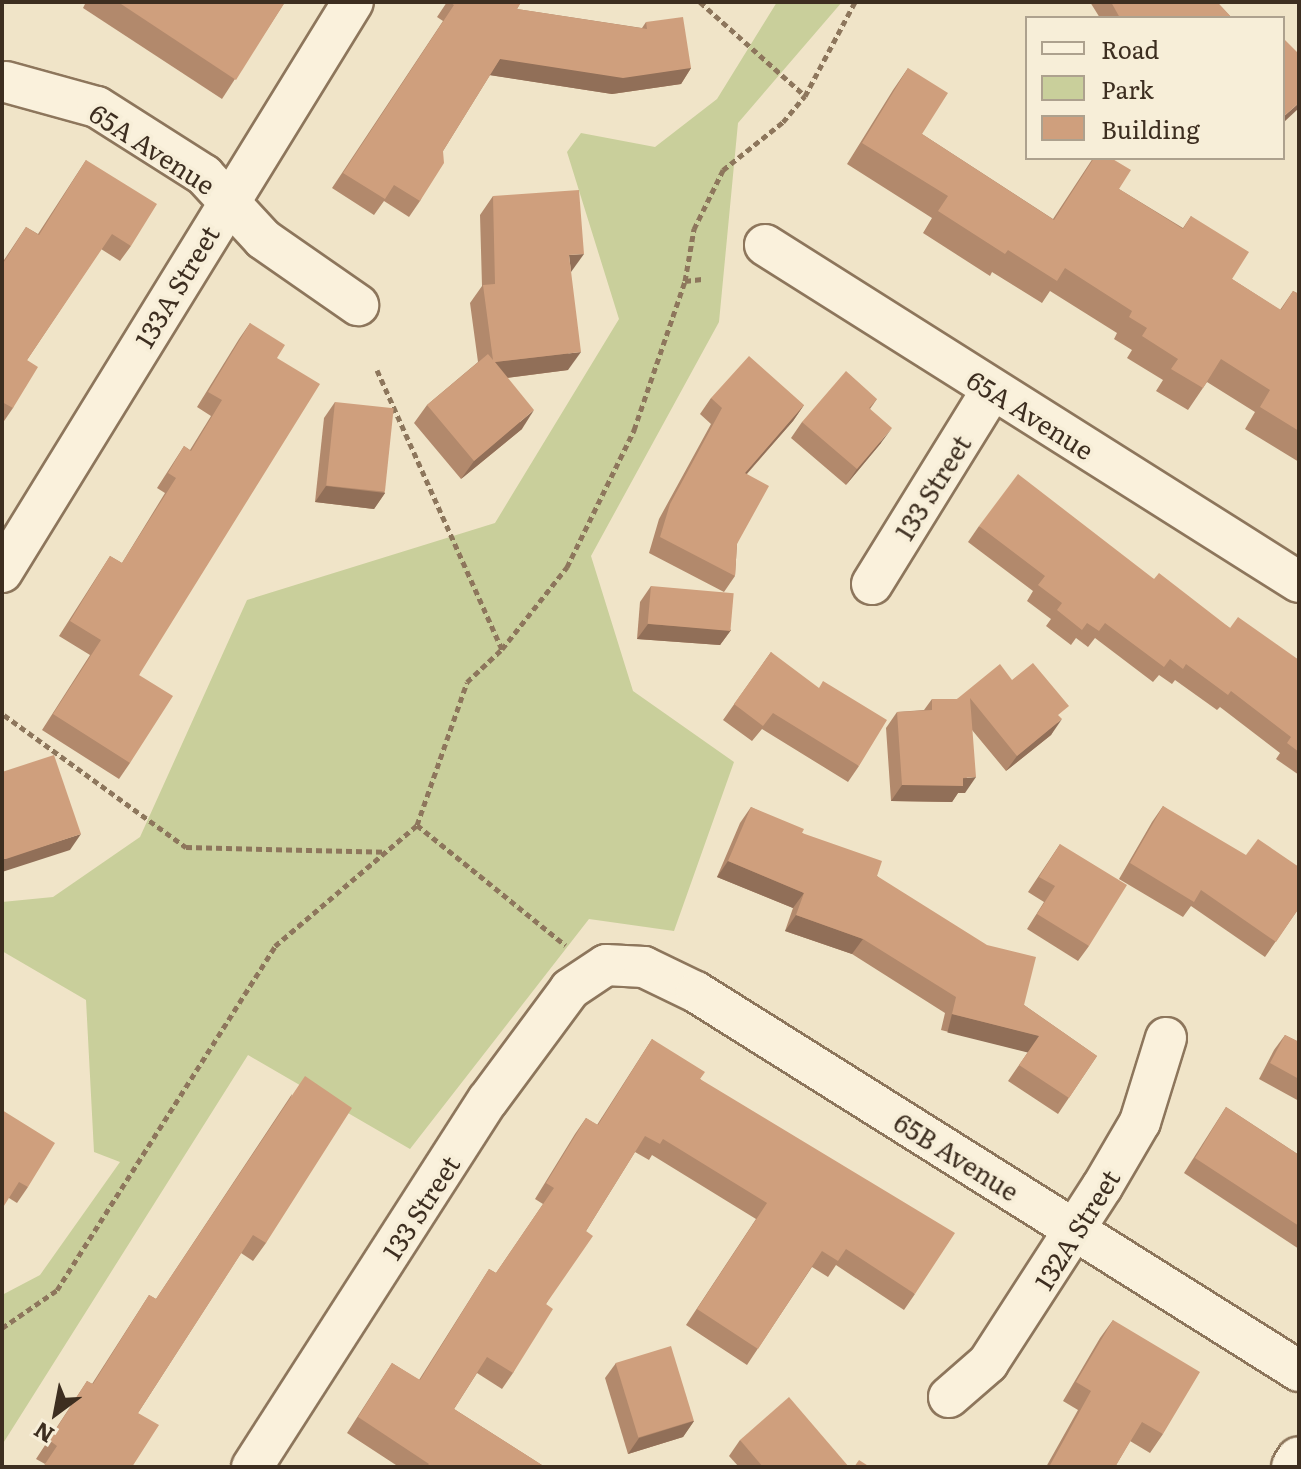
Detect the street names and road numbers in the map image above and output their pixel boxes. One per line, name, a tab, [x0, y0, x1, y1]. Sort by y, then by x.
street label: 65A Avenue	[85, 96, 221, 200]
street label: 133A Street	[127, 219, 225, 353]
street label: 65A Avenue	[962, 363, 1100, 465]
street label: 133 Street	[888, 429, 976, 545]
street label: 65B Avenue	[889, 1105, 1025, 1207]
street label: 133 Street	[375, 1149, 465, 1265]
street label: 132A Street	[1027, 1163, 1125, 1295]

